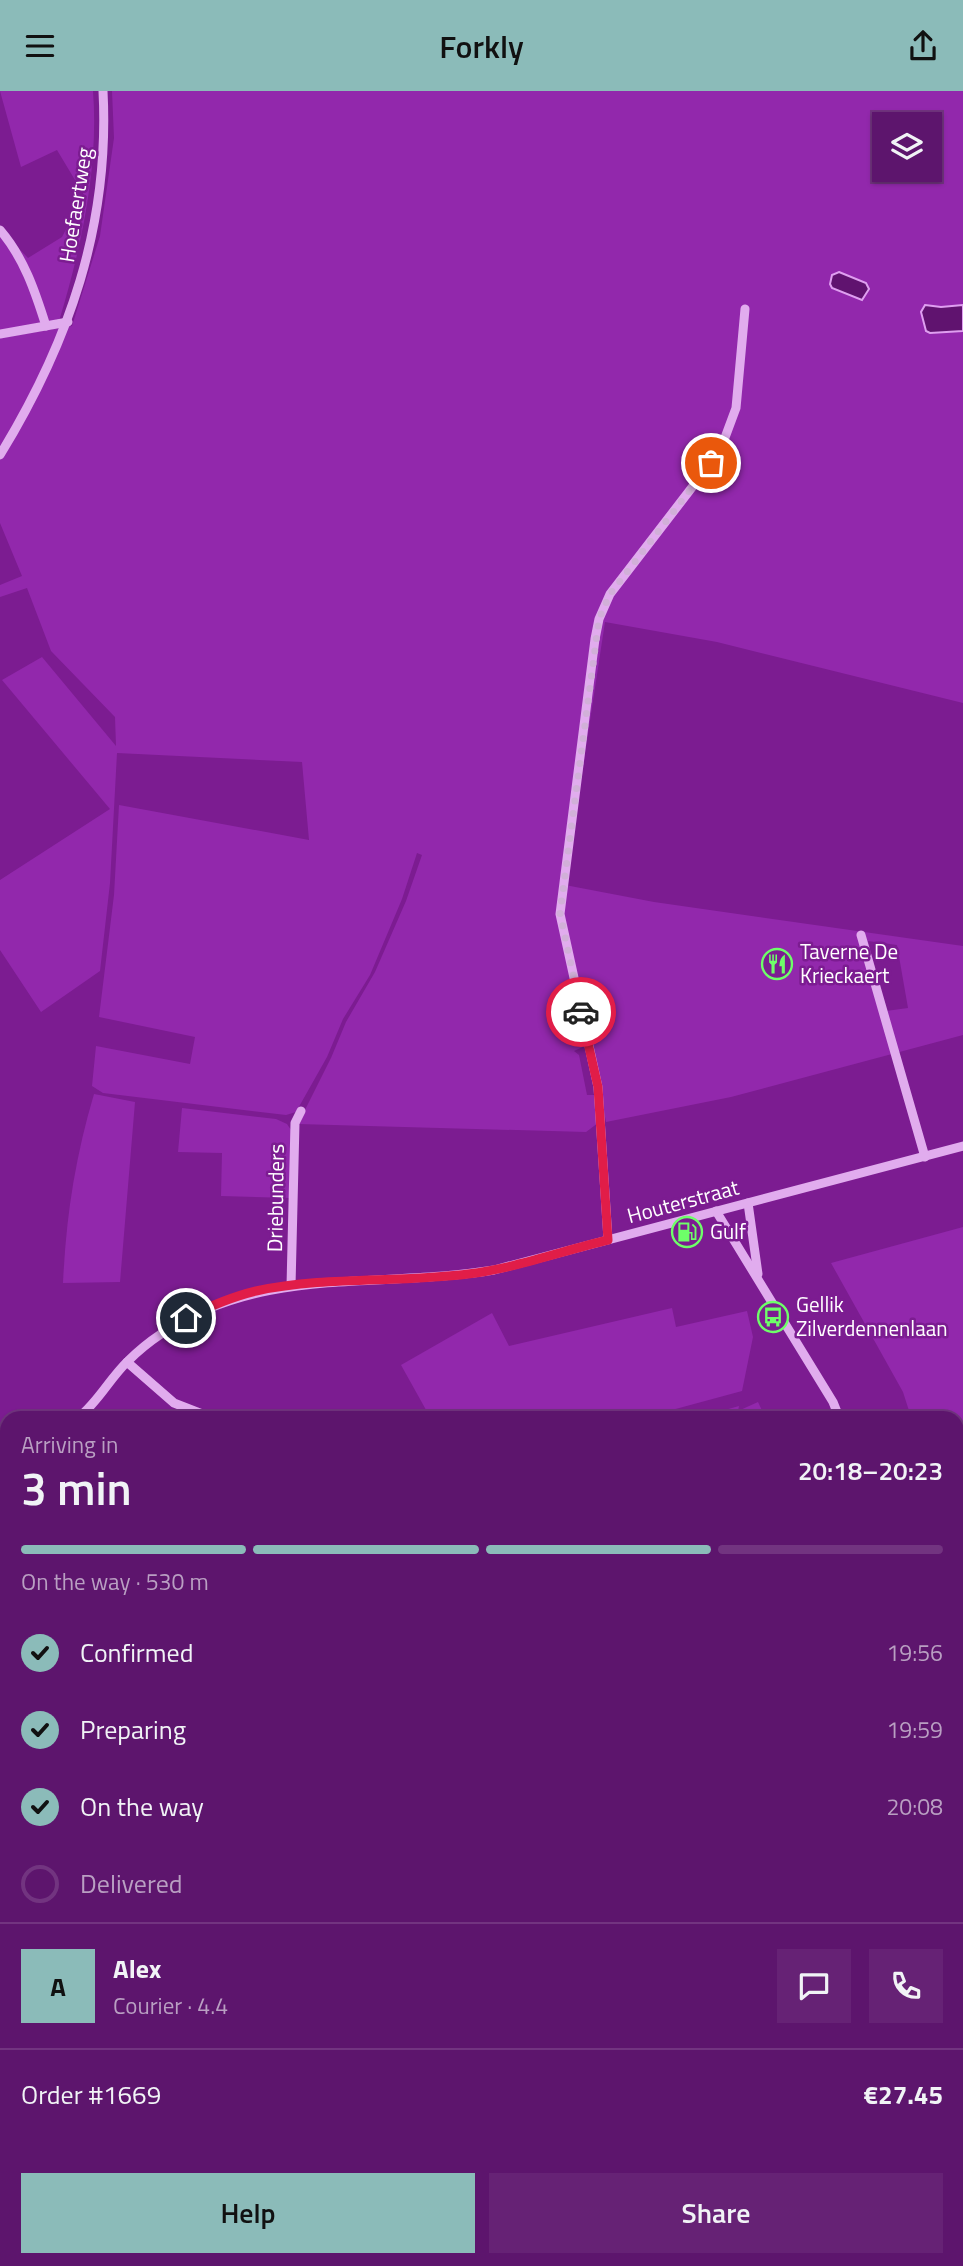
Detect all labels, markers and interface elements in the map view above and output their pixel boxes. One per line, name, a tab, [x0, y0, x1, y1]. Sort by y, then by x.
text: Forkly	[439, 22, 524, 70]
icon: menu	[21, 27, 59, 65]
icon: share	[904, 27, 942, 65]
map controls	[872, 112, 942, 182]
button: layers	[872, 112, 942, 182]
street label: Hoefaertweg	[50, 145, 100, 265]
pin	[681, 433, 741, 493]
icon: bag	[692, 444, 730, 482]
place label: Taverne De Krieckaert	[800, 935, 898, 991]
restaurant icon: Taverne De Krieckaert	[760, 947, 794, 981]
courier	[546, 977, 616, 1047]
icon: car	[562, 993, 600, 1031]
street label: Driebunders	[258, 1144, 292, 1252]
street label: Houterstraat	[623, 1171, 743, 1231]
fuel station icon: Gulf	[670, 1215, 704, 1249]
place label: Gulf	[710, 1215, 746, 1247]
pin	[156, 1288, 216, 1348]
place label: Gellik Zilverdennenlaan	[796, 1288, 948, 1344]
icon: home	[167, 1299, 205, 1337]
bus stop icon: Gellik Zilverdennenlaan	[756, 1300, 790, 1334]
text: Arriving in	[21, 1427, 118, 1462]
text: 20:18–20:23	[798, 1451, 943, 1490]
text: 3 min	[21, 1453, 132, 1523]
text: On the way · 530 m	[21, 1564, 209, 1599]
text: Confirmed	[80, 1633, 194, 1672]
icon: check	[21, 1634, 59, 1672]
text: 19:56	[886, 1635, 943, 1670]
text: Preparing	[80, 1710, 186, 1749]
icon: check	[21, 1711, 59, 1749]
text: 19:59	[886, 1712, 943, 1747]
text: On the way	[80, 1787, 204, 1826]
icon: check	[21, 1788, 59, 1826]
text: 20:08	[886, 1789, 943, 1824]
text: Delivered	[80, 1864, 183, 1903]
text: Alex	[113, 1949, 161, 1988]
button: chat	[777, 1949, 851, 2023]
button: phone	[869, 1949, 943, 2023]
text: A	[50, 1967, 66, 2006]
text: Courier · 4.4	[113, 1988, 228, 2023]
text: Order #1669	[21, 2075, 161, 2114]
text: €27.45	[864, 2075, 943, 2114]
button: Help	[21, 2173, 475, 2253]
button: Share	[489, 2173, 943, 2253]

